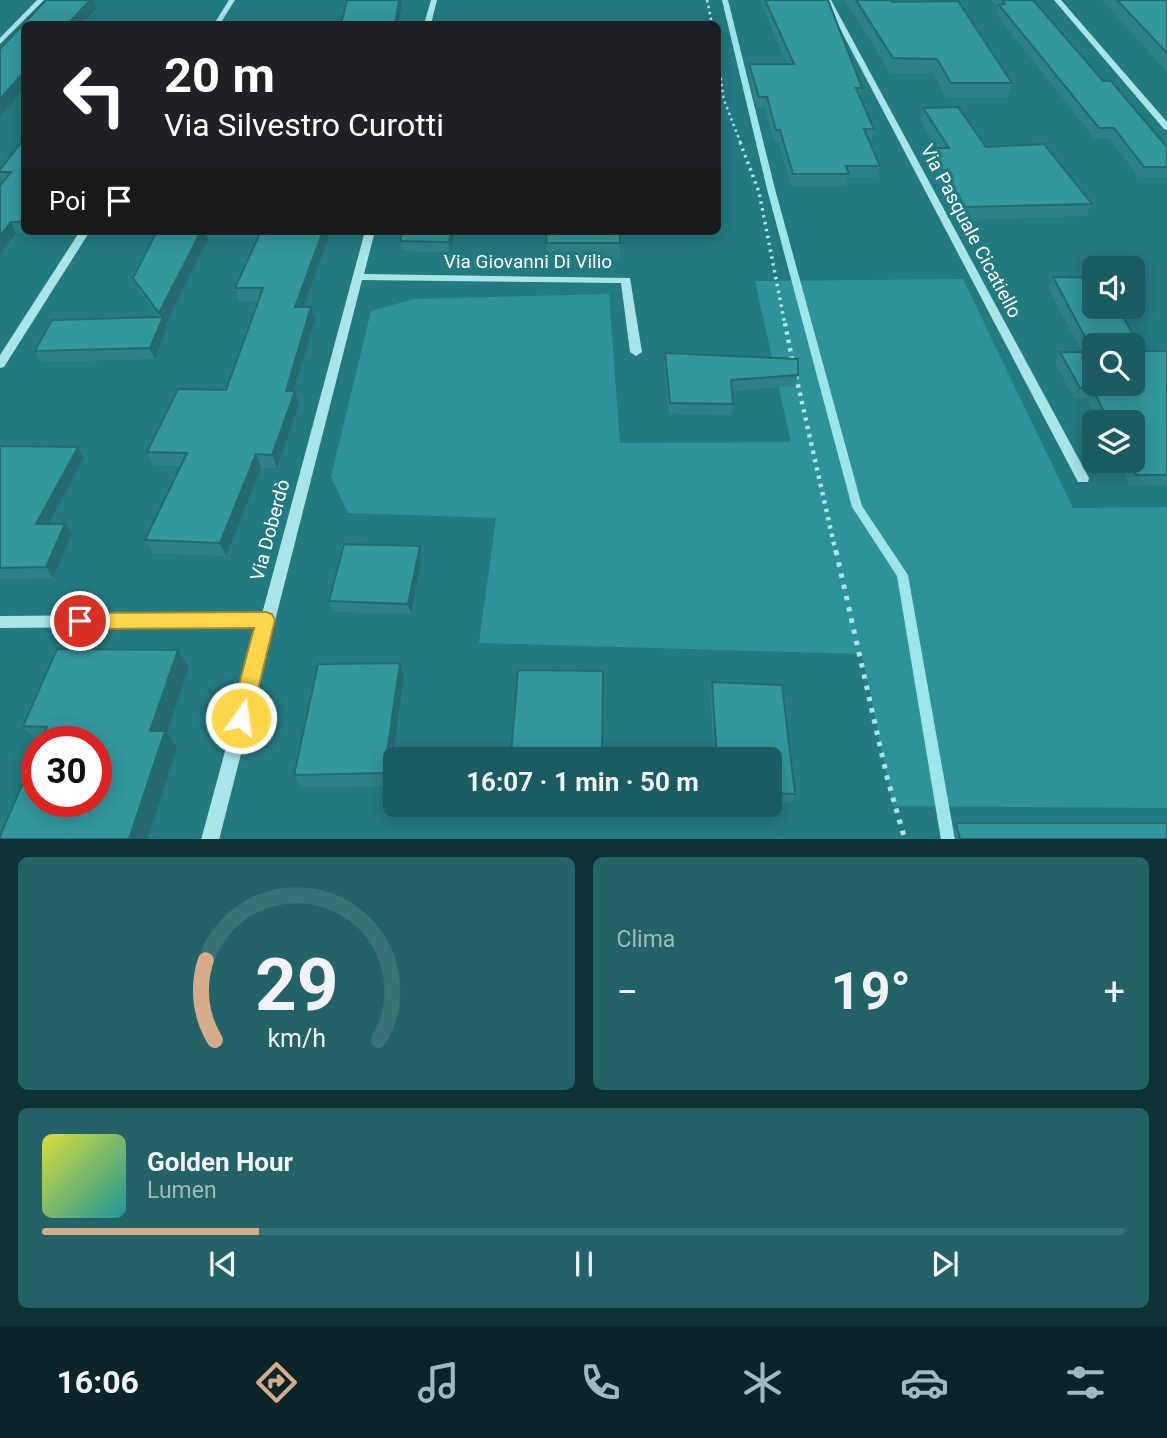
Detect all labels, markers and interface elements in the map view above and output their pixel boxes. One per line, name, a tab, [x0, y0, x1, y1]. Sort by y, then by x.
text: 20 m	[164, 47, 275, 104]
icon: left	[49, 49, 140, 140]
text: Via Silvestro Curotti	[164, 106, 444, 144]
street label: Via Pasquale Cicatiello	[916, 140, 1026, 322]
icon: arrive	[100, 182, 138, 220]
text: Poi	[49, 186, 86, 216]
street label: Via Giovanni Di Vilio	[444, 250, 612, 273]
map controls	[1082, 256, 1145, 473]
button: sound	[1082, 256, 1145, 319]
button: search	[1082, 333, 1145, 396]
button: layers	[1082, 410, 1145, 473]
street label: Via Doberdò	[245, 477, 295, 583]
pin	[50, 591, 110, 651]
icon: arrive	[61, 602, 99, 640]
position arrow	[204, 681, 278, 755]
speed limit sign: 30	[21, 726, 112, 817]
text: 16:07 · 1 min · 50 m	[466, 767, 699, 797]
text: Clima	[617, 926, 675, 953]
text: 29	[254, 942, 338, 1028]
text: 19°	[831, 961, 911, 1022]
text: −	[617, 970, 638, 1014]
text: +	[1103, 970, 1125, 1014]
text: km/h	[267, 1023, 326, 1052]
text: Golden Hour	[147, 1147, 293, 1177]
text: Lumen	[147, 1177, 217, 1204]
icon: previous	[204, 1245, 242, 1283]
icon: pause	[565, 1245, 603, 1283]
icon: next	[926, 1245, 964, 1283]
icon: directions	[252, 1358, 301, 1407]
icon: music	[414, 1358, 463, 1407]
icon: phone	[576, 1358, 625, 1407]
icon: climate	[738, 1358, 787, 1407]
icon: car	[900, 1358, 949, 1407]
icon: filters	[1061, 1358, 1110, 1407]
text: 16:06	[56, 1363, 139, 1401]

